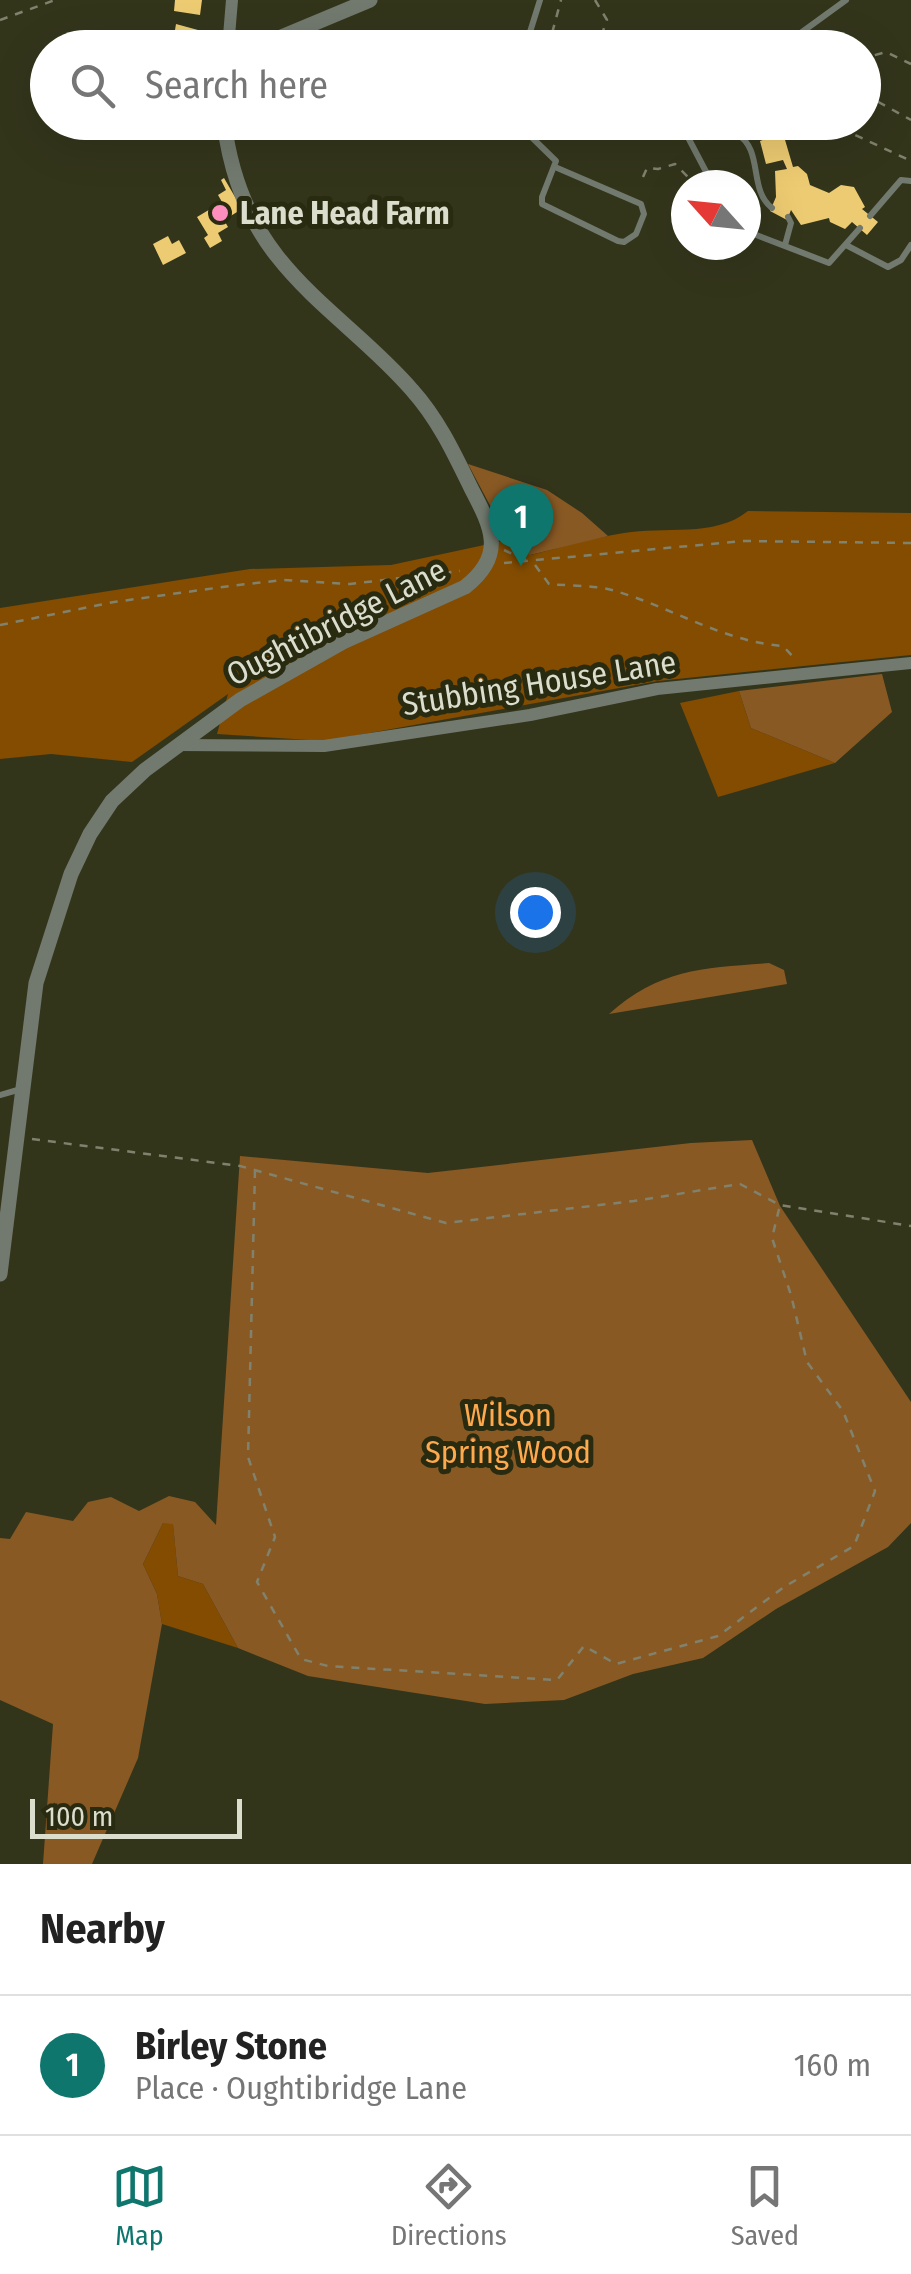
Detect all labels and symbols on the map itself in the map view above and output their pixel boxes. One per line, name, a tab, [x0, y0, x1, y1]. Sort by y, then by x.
north arrow	[671, 170, 761, 260]
place label: Lane Head Farm	[240, 194, 450, 232]
marker: Lane Head Farm	[209, 202, 231, 224]
pin: 1	[488, 484, 554, 566]
street label: Oughtibridge Lane	[220, 550, 452, 694]
street label: Stubbing House Lane	[399, 643, 679, 723]
your location	[510, 887, 561, 938]
park label: Wilson Spring Wood	[425, 1396, 591, 1471]
scale bar	[30, 1794, 242, 1838]

